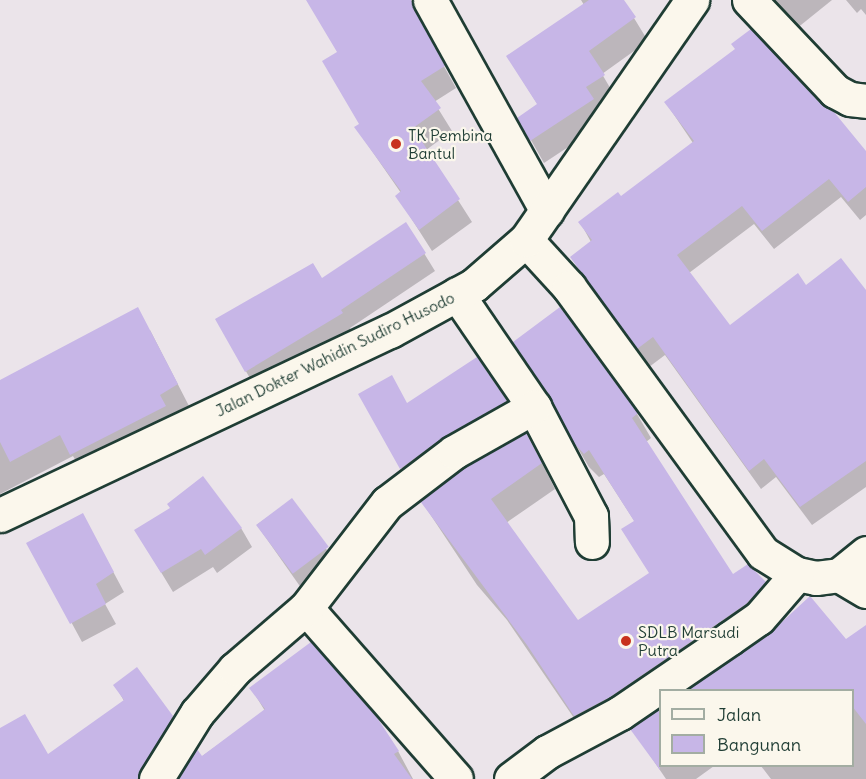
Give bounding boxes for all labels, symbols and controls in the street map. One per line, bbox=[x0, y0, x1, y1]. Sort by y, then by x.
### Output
place label: TK Pembina Bantul bbox=[408, 125, 493, 163]
marker: TK Pembina Bantul bbox=[389, 137, 403, 151]
street label: Jalan Dokter Wahidin Sudiro Husodo bbox=[212, 288, 458, 420]
place label: SDLB Marsudi Putra bbox=[638, 622, 739, 660]
marker: SDLB Marsudi Putra bbox=[619, 634, 633, 648]
legend bbox=[659, 689, 854, 767]
text: Jalan bbox=[717, 703, 761, 726]
text: Bangunan bbox=[717, 733, 801, 756]

